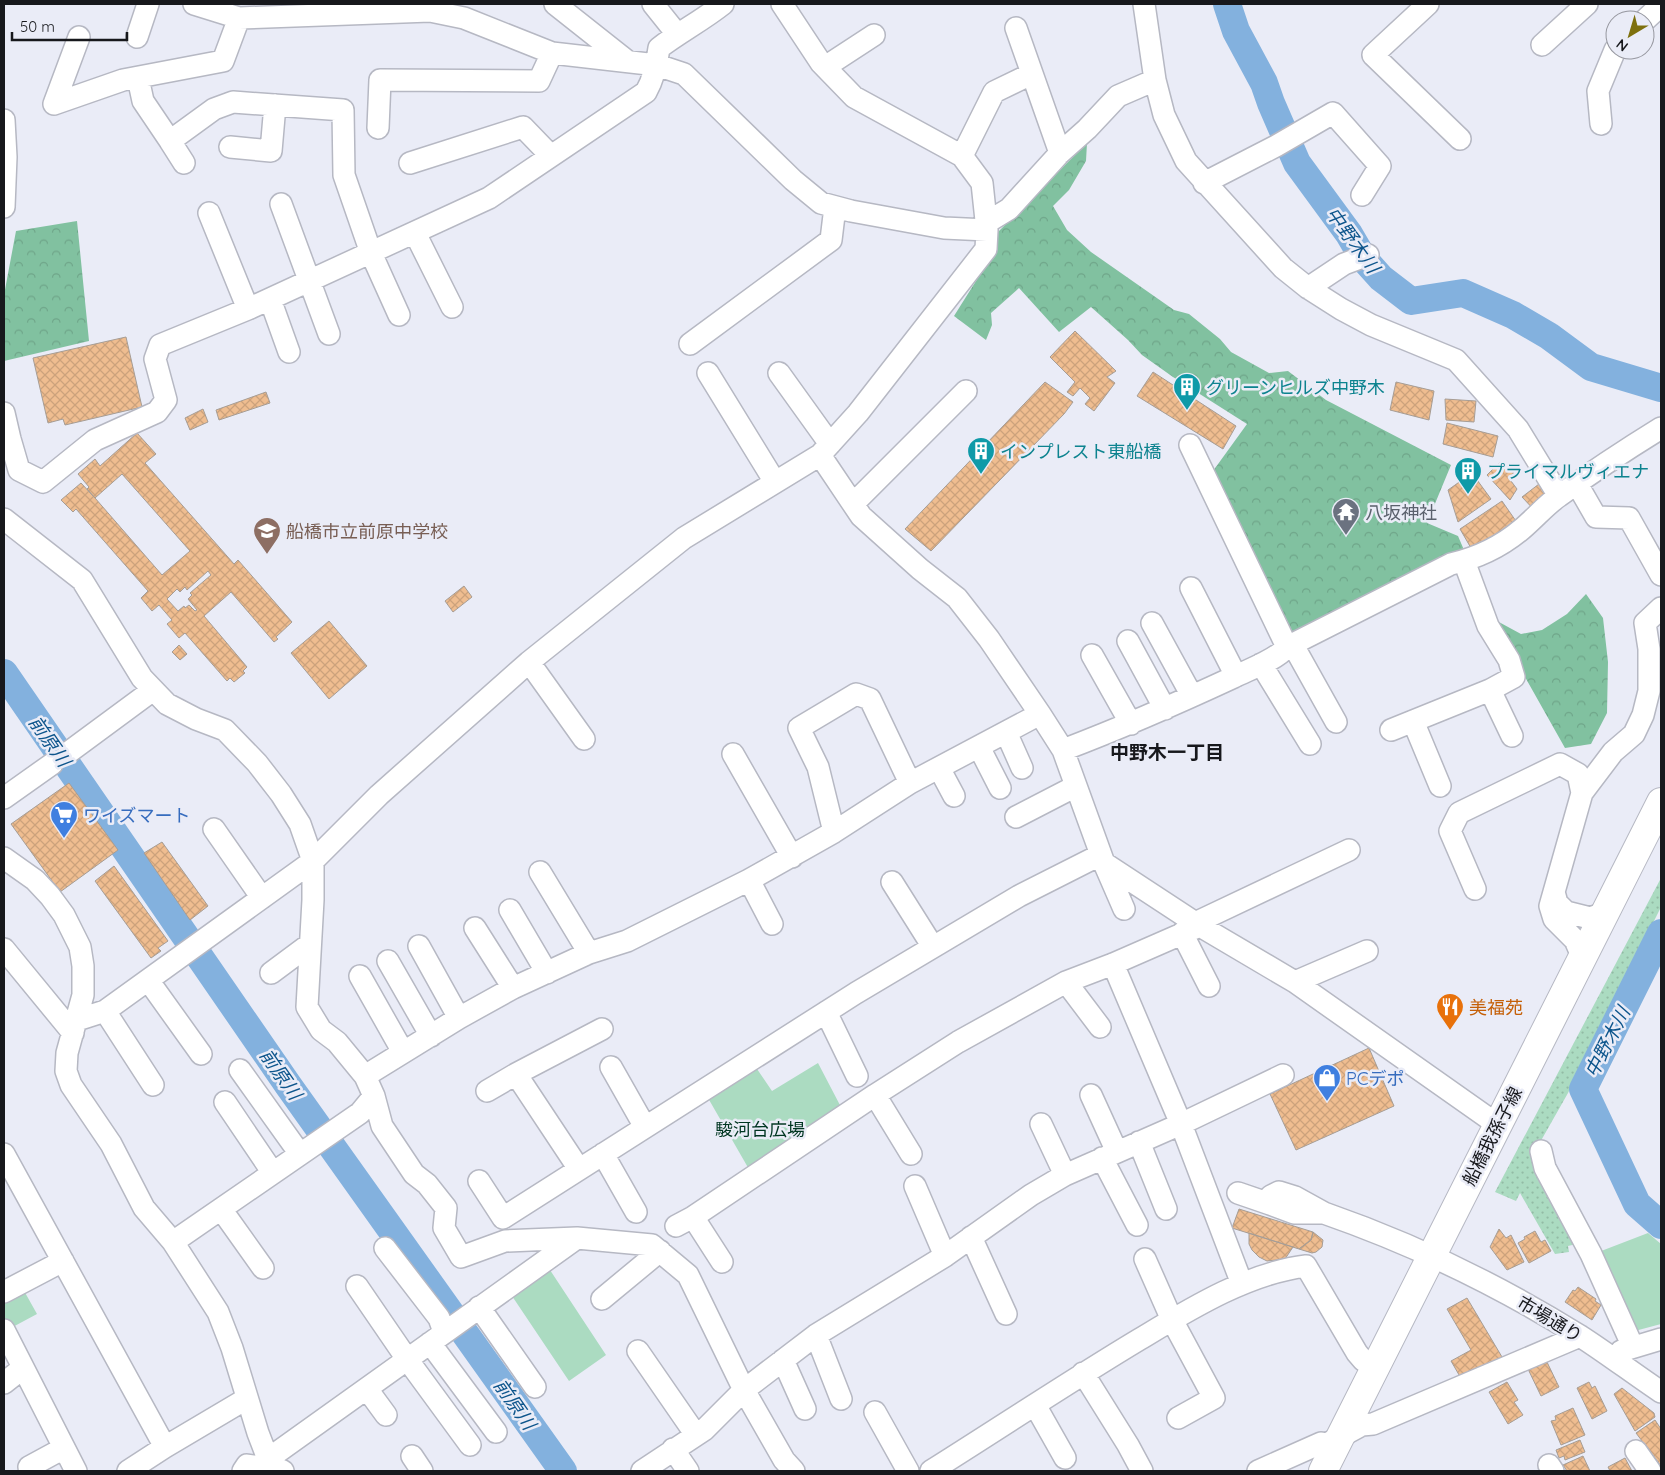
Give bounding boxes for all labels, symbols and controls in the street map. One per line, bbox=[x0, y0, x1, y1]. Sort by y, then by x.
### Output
scale bar bbox=[12, 10, 128, 42]
north arrow bbox=[1605, 10, 1655, 60]
text: 50 m bbox=[20, 17, 55, 36]
text: N bbox=[1612, 35, 1632, 56]
water label: 中野木川 bbox=[1321, 202, 1386, 279]
building icon: グリーンヒルズ中野木 bbox=[1172, 372, 1202, 411]
place label: グリーンヒルズ中野木 bbox=[1206, 376, 1385, 399]
building icon: インプレスト東船橋 bbox=[966, 436, 996, 475]
place label: インプレスト東船橋 bbox=[1000, 440, 1161, 463]
building icon: プライマルヴィエナ bbox=[1453, 456, 1483, 495]
place label: プライマルヴィエナ bbox=[1487, 460, 1649, 483]
temple icon: 八坂神社 bbox=[1331, 497, 1361, 536]
place label: 八坂神社 bbox=[1365, 501, 1437, 524]
school or university icon: 船橋市立前原中学校 bbox=[252, 516, 282, 555]
place label: 船橋市立前原中学校 bbox=[286, 520, 448, 543]
water label: 前原川 bbox=[24, 711, 77, 773]
district label: 中野木一丁目 bbox=[1110, 740, 1224, 764]
supermarket icon: ワイズマート bbox=[49, 800, 79, 839]
place label: ワイズマート bbox=[83, 804, 190, 827]
restaurant icon: 美福苑 bbox=[1435, 992, 1465, 1031]
place label: 美福苑 bbox=[1469, 996, 1523, 1019]
water label: 中野木川 bbox=[1579, 1001, 1636, 1081]
water label: 前原川 bbox=[255, 1044, 308, 1106]
shop icon: PCデポ bbox=[1312, 1063, 1342, 1102]
place label: PCデポ bbox=[1346, 1067, 1404, 1090]
street label: 船橋我孫子線 bbox=[1457, 1083, 1527, 1189]
park label: 駿河台広場 bbox=[715, 1118, 805, 1141]
street label: 市場通り bbox=[1513, 1291, 1587, 1347]
water label: 前原川 bbox=[489, 1374, 542, 1436]

